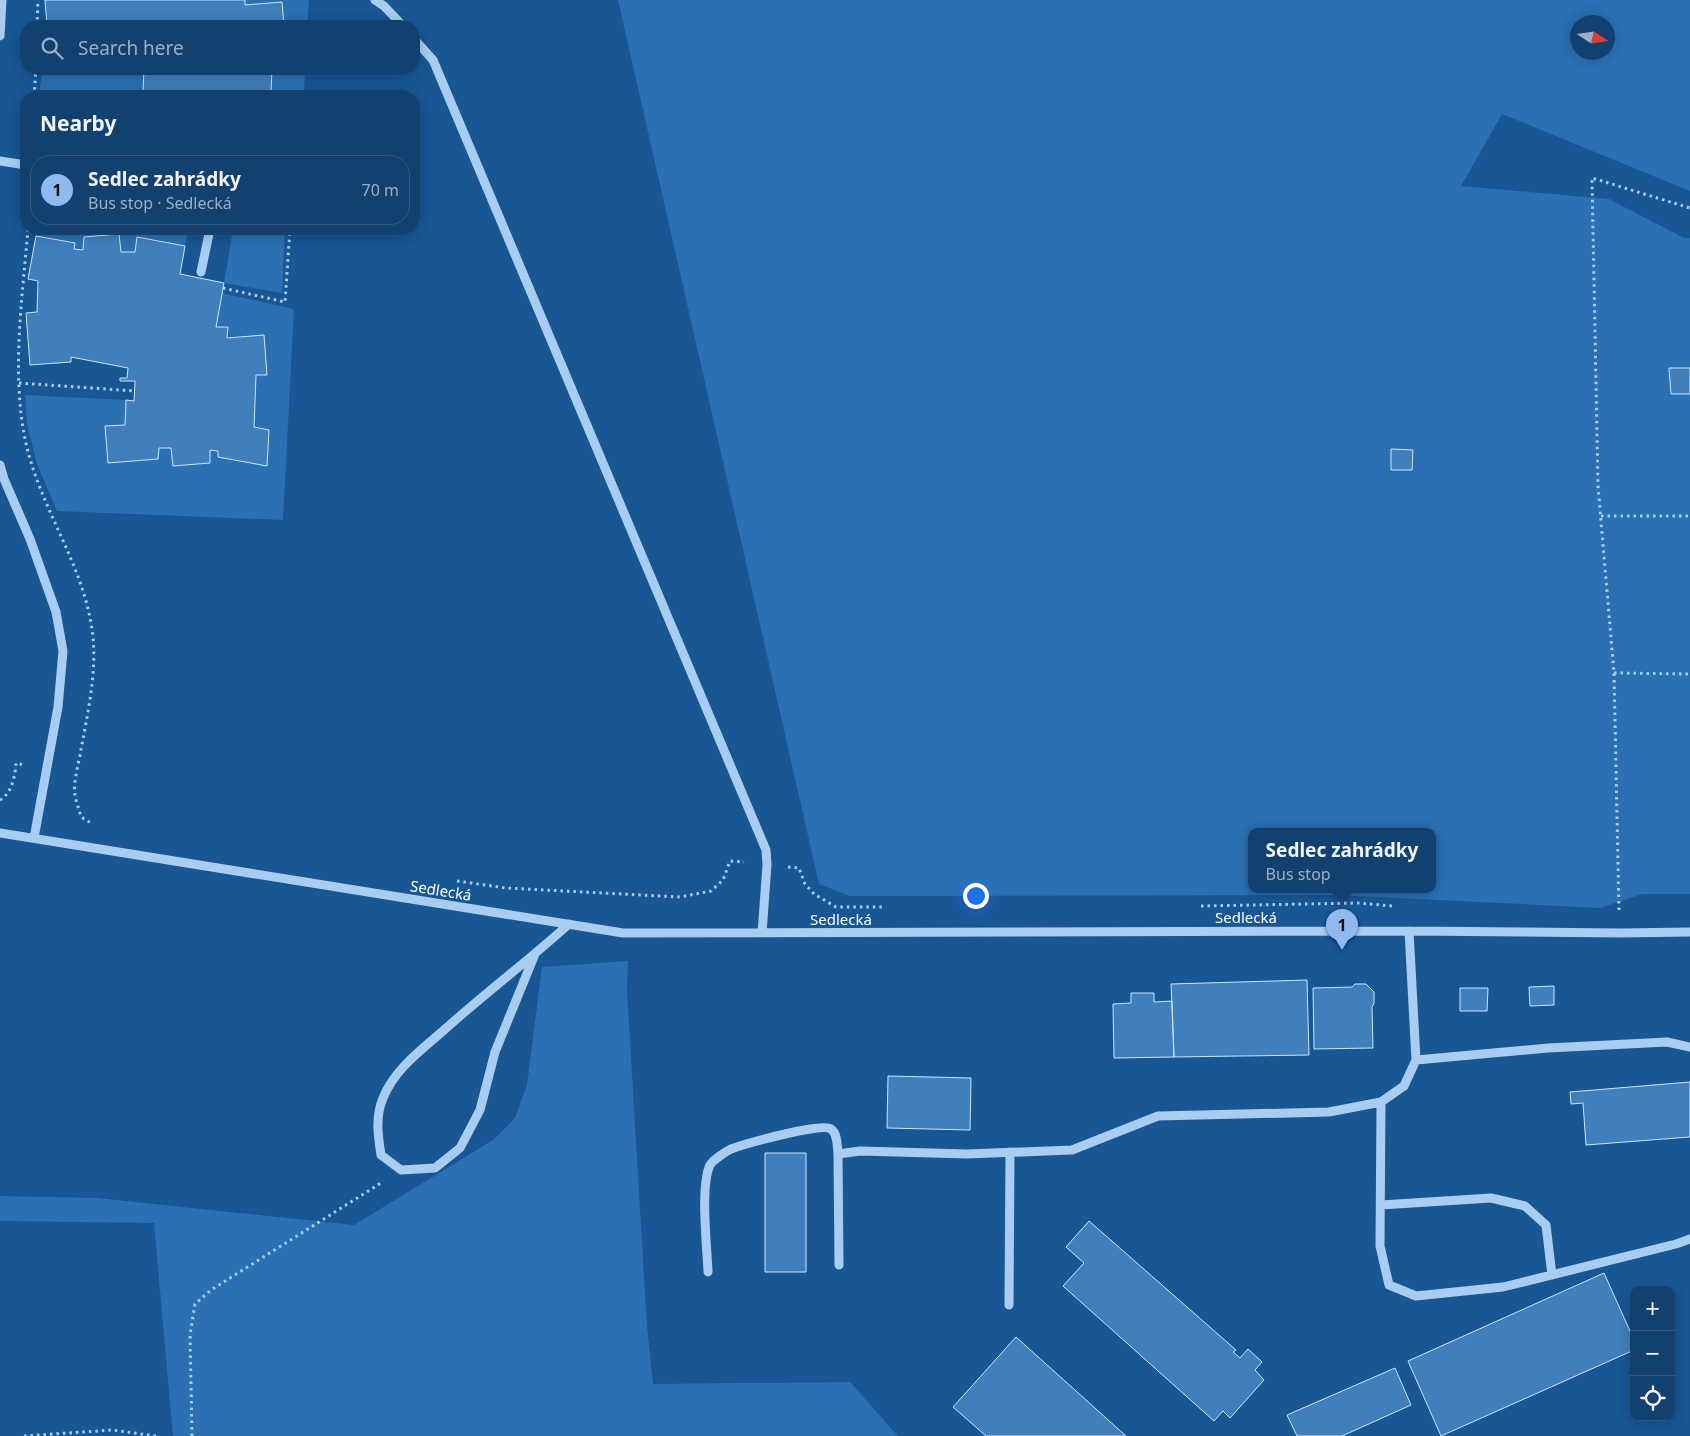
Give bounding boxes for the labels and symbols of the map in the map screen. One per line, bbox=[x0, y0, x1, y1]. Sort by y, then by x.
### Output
north arrow bbox=[1570, 15, 1615, 60]
street label: Sedlecká bbox=[409, 875, 473, 905]
your location bbox=[963, 883, 989, 909]
street label: Sedlecká bbox=[1215, 907, 1277, 927]
street label: Sedlecká bbox=[810, 909, 872, 929]
pin: 1 bbox=[1326, 909, 1358, 950]

